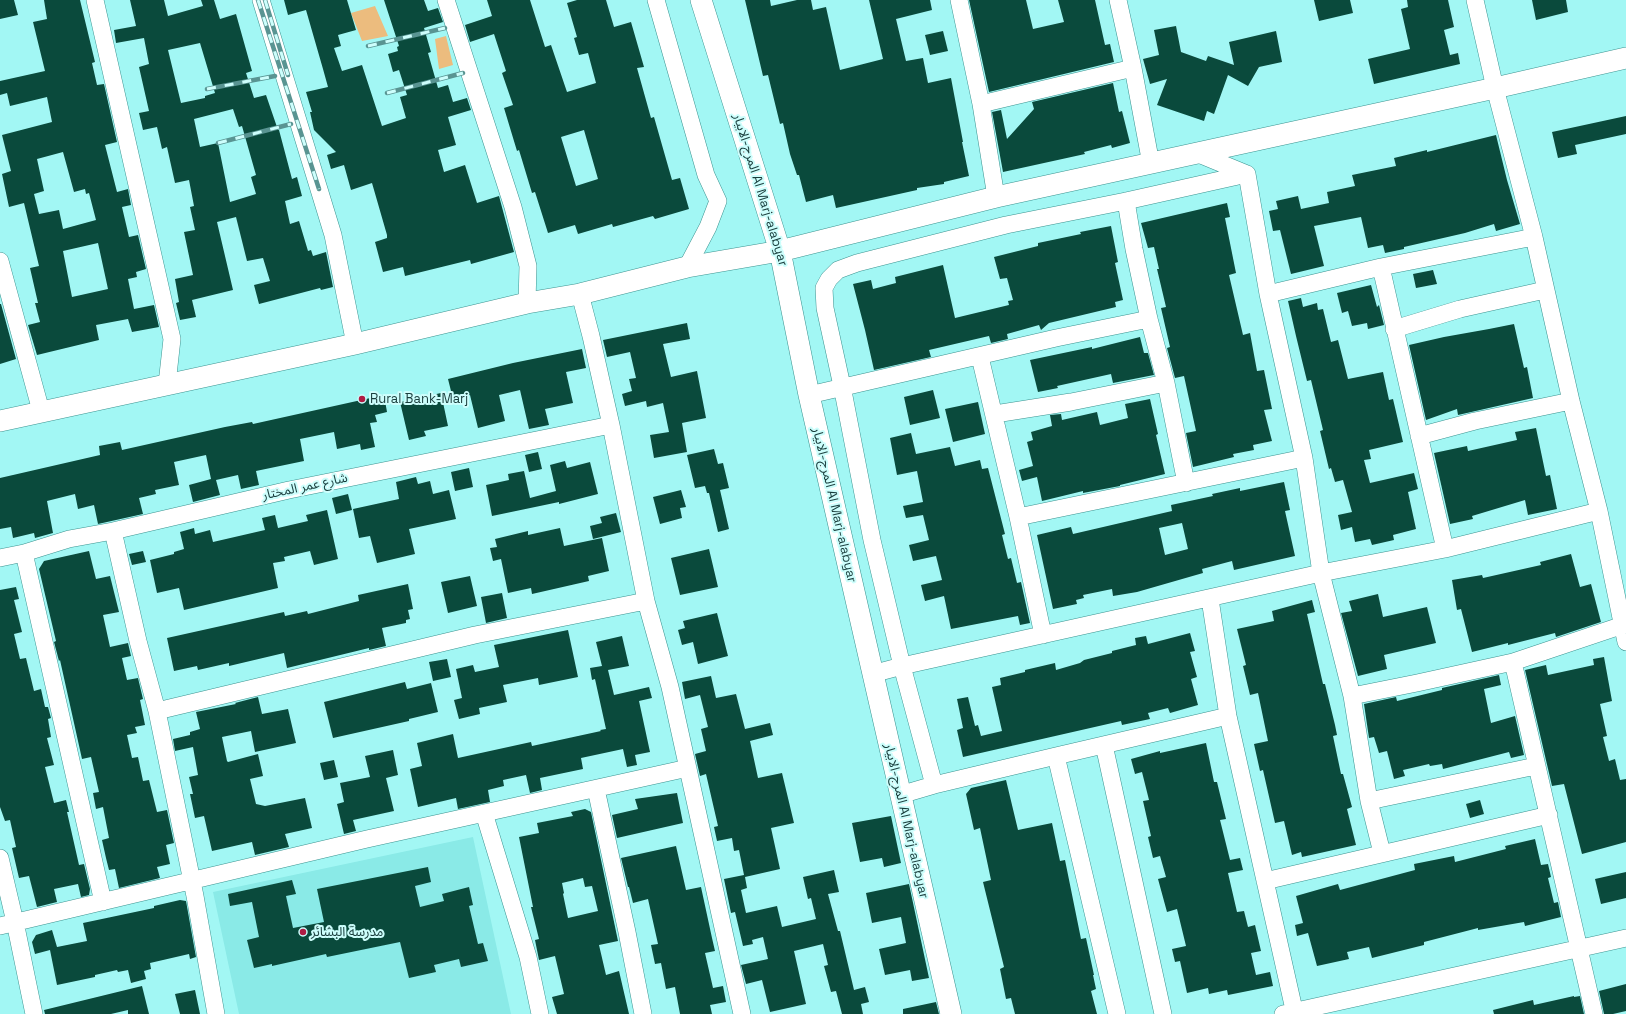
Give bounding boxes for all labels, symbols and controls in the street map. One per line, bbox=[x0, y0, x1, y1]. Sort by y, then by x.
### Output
street label: المرج-الابيار Al Marj-alabyar bbox=[729, 112, 791, 268]
place label: Rural Bank-Marj bbox=[370, 391, 468, 407]
marker: Rural Bank-Marj bbox=[357, 394, 367, 404]
street label: المرج-الابيار Al Marj-alabyar bbox=[809, 426, 859, 584]
street label: شارع عمر المختار bbox=[261, 470, 349, 504]
street label: المرج-الابيار Al Marj-alabyar bbox=[881, 742, 931, 900]
place label: مدرسة البشائر bbox=[311, 924, 383, 940]
marker: مدرسة البشائر bbox=[298, 927, 308, 937]

